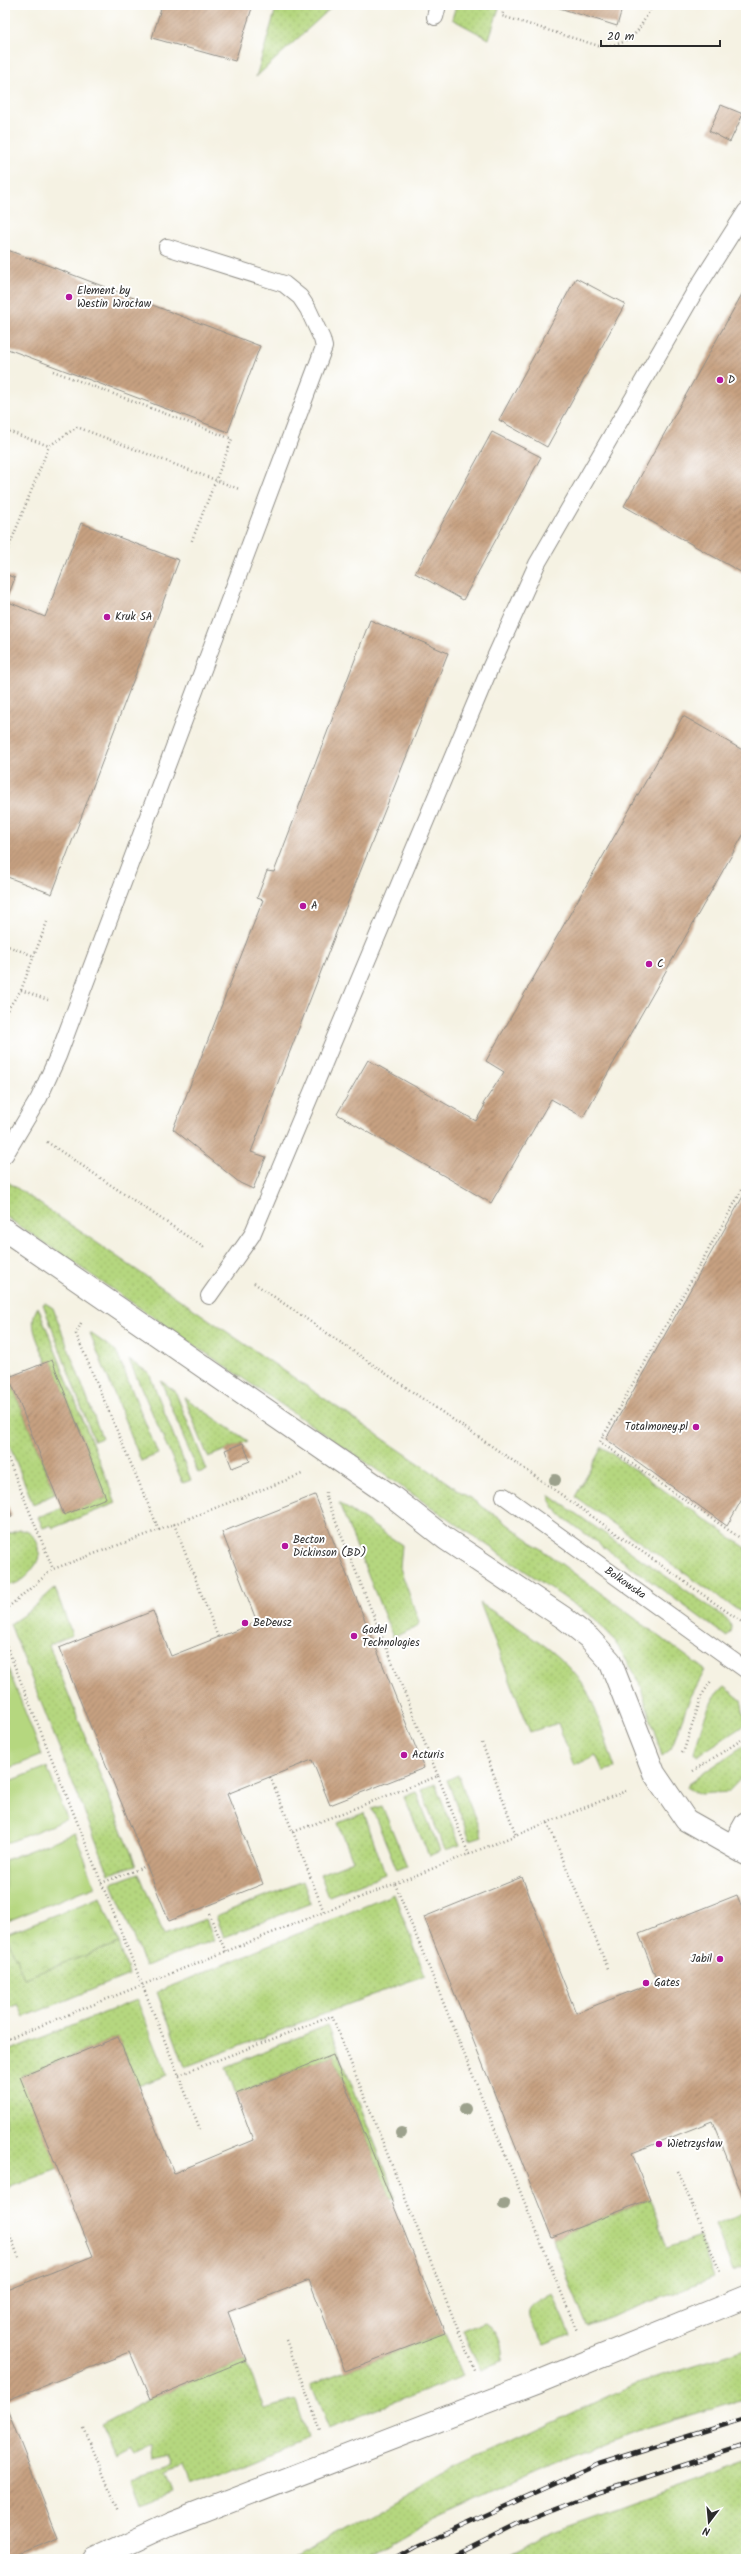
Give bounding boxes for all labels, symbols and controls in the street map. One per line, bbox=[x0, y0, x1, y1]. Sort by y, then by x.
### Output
scale bar bbox=[601, 22, 720, 48]
text: 20 m bbox=[607, 27, 635, 46]
place label: Element by Westin Wrocław bbox=[77, 282, 152, 313]
marker: Element by Westin Wrocław bbox=[64, 292, 74, 302]
place label: D bbox=[728, 371, 735, 389]
marker: D bbox=[715, 375, 725, 385]
place label: Kruk SA bbox=[115, 608, 153, 626]
marker: Kruk SA bbox=[102, 612, 112, 622]
place label: A bbox=[311, 897, 318, 915]
marker: A bbox=[298, 901, 308, 911]
place label: C bbox=[657, 955, 664, 973]
marker: C bbox=[644, 959, 654, 969]
place label: Totalmoney.pl bbox=[625, 1418, 688, 1436]
marker: Totalmoney.pl bbox=[691, 1422, 701, 1432]
place label: Becton Dickinson (BD) bbox=[293, 1531, 366, 1562]
marker: Becton Dickinson (BD) bbox=[280, 1541, 290, 1551]
street label: Bolkowska bbox=[600, 1562, 650, 1604]
place label: BeDeusz bbox=[253, 1614, 292, 1632]
marker: BeDeusz bbox=[240, 1618, 250, 1628]
place label: Godel Technologies bbox=[362, 1621, 420, 1652]
marker: Godel Technologies bbox=[349, 1631, 359, 1641]
place label: Acturis bbox=[412, 1746, 444, 1764]
marker: Acturis bbox=[399, 1750, 409, 1760]
place label: Jabil bbox=[691, 1950, 712, 1968]
marker: Jabil bbox=[715, 1954, 725, 1964]
place label: Gates bbox=[654, 1974, 680, 1992]
marker: Gates bbox=[641, 1978, 651, 1988]
place label: Wietrzysław bbox=[667, 2135, 723, 2153]
marker: Wietrzysław bbox=[654, 2139, 664, 2149]
north arrow bbox=[689, 2502, 729, 2542]
text: N bbox=[701, 2521, 712, 2540]

